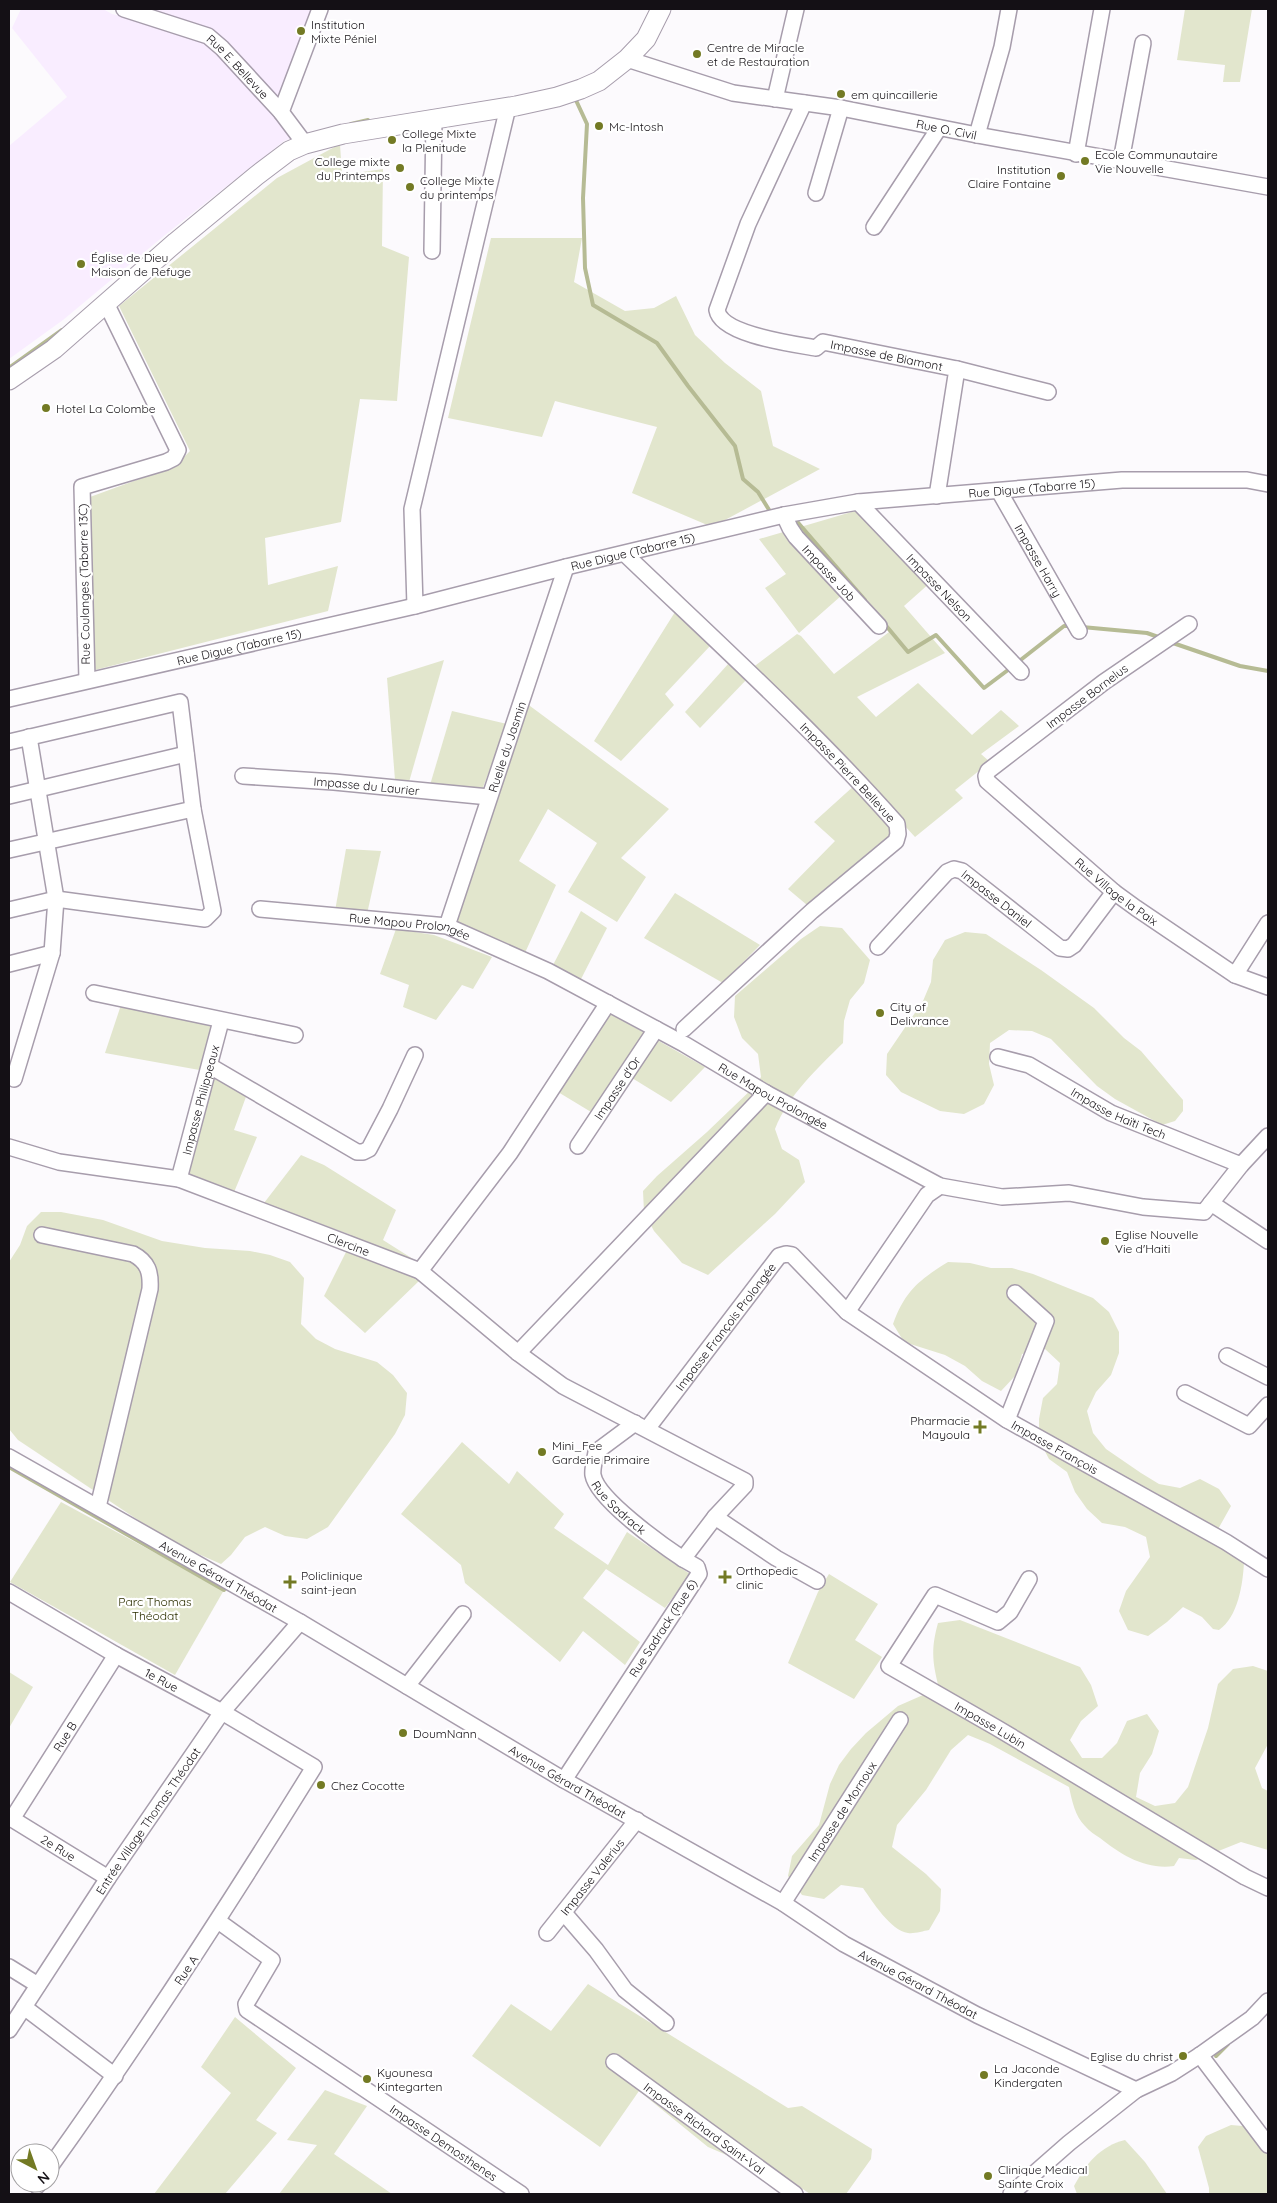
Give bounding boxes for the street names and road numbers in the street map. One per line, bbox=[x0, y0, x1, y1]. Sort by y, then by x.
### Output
street label: Rue E. Bellevue bbox=[204, 31, 273, 102]
street label: Rue O. Civil bbox=[915, 116, 978, 142]
street label: Impasse de Biamont bbox=[829, 336, 944, 373]
street label: Rue Digue (Tabarre 15) bbox=[968, 475, 1096, 500]
street label: Rue Coulanges (Tabarre 13C) bbox=[75, 503, 93, 665]
street label: Impasse Harry bbox=[1012, 521, 1066, 600]
street label: Rue Digue (Tabarre 15) bbox=[569, 529, 696, 573]
street label: Impasse Job bbox=[800, 542, 859, 604]
street label: Impasse Nelson bbox=[904, 550, 976, 624]
street label: Rue Digue (Tabarre 15) bbox=[175, 625, 303, 668]
street label: Impasse Bornelus bbox=[1043, 660, 1131, 732]
street label: Ruelle du Jasmin bbox=[484, 699, 529, 794]
street label: Impasse Pierre Bellevue bbox=[797, 719, 899, 825]
street label: Impasse du Laurier bbox=[313, 773, 421, 798]
street label: Rue Village la Paix bbox=[1072, 854, 1161, 929]
street label: Impasse Daniel bbox=[959, 866, 1035, 930]
street label: Rue Mapou Prolongée bbox=[348, 910, 473, 943]
street label: Impasse Philippeaux bbox=[178, 1043, 222, 1156]
street label: Impasse d'Or bbox=[590, 1053, 644, 1122]
street label: Rue Mapou Prolongée bbox=[716, 1059, 831, 1132]
street label: Impasse Haïti Tech bbox=[1068, 1084, 1169, 1142]
street label: Clercine bbox=[325, 1229, 372, 1259]
street label: Impasse François Prolongée bbox=[672, 1259, 779, 1393]
street label: Impasse François bbox=[1009, 1417, 1101, 1477]
street label: Rue Sadrack bbox=[589, 1478, 649, 1537]
street label: Avenue Gérard Théodat bbox=[157, 1537, 280, 1615]
street label: Rue Sadrack (Rue 6) bbox=[626, 1576, 700, 1680]
street label: 1e Rue bbox=[142, 1664, 181, 1695]
street label: Impasse Lubin bbox=[952, 1698, 1029, 1751]
street label: Rue B bbox=[49, 1718, 80, 1754]
street label: Avenue Gérard Théodat bbox=[506, 1741, 629, 1821]
street label: Entrée Village Thomas Théodat bbox=[92, 1744, 203, 1897]
street label: Impasse de Mornoux bbox=[804, 1758, 879, 1864]
street label: 2e Rue bbox=[38, 1831, 79, 1864]
street label: Impasse Valerius bbox=[557, 1835, 627, 1918]
street label: Avenue Gérard Théodat bbox=[856, 1946, 980, 2022]
street label: Rue A bbox=[171, 1952, 201, 1988]
street label: Impasse Richard Saint-Val bbox=[641, 2079, 768, 2177]
street label: Impasse Demosthenes bbox=[387, 2101, 501, 2184]

